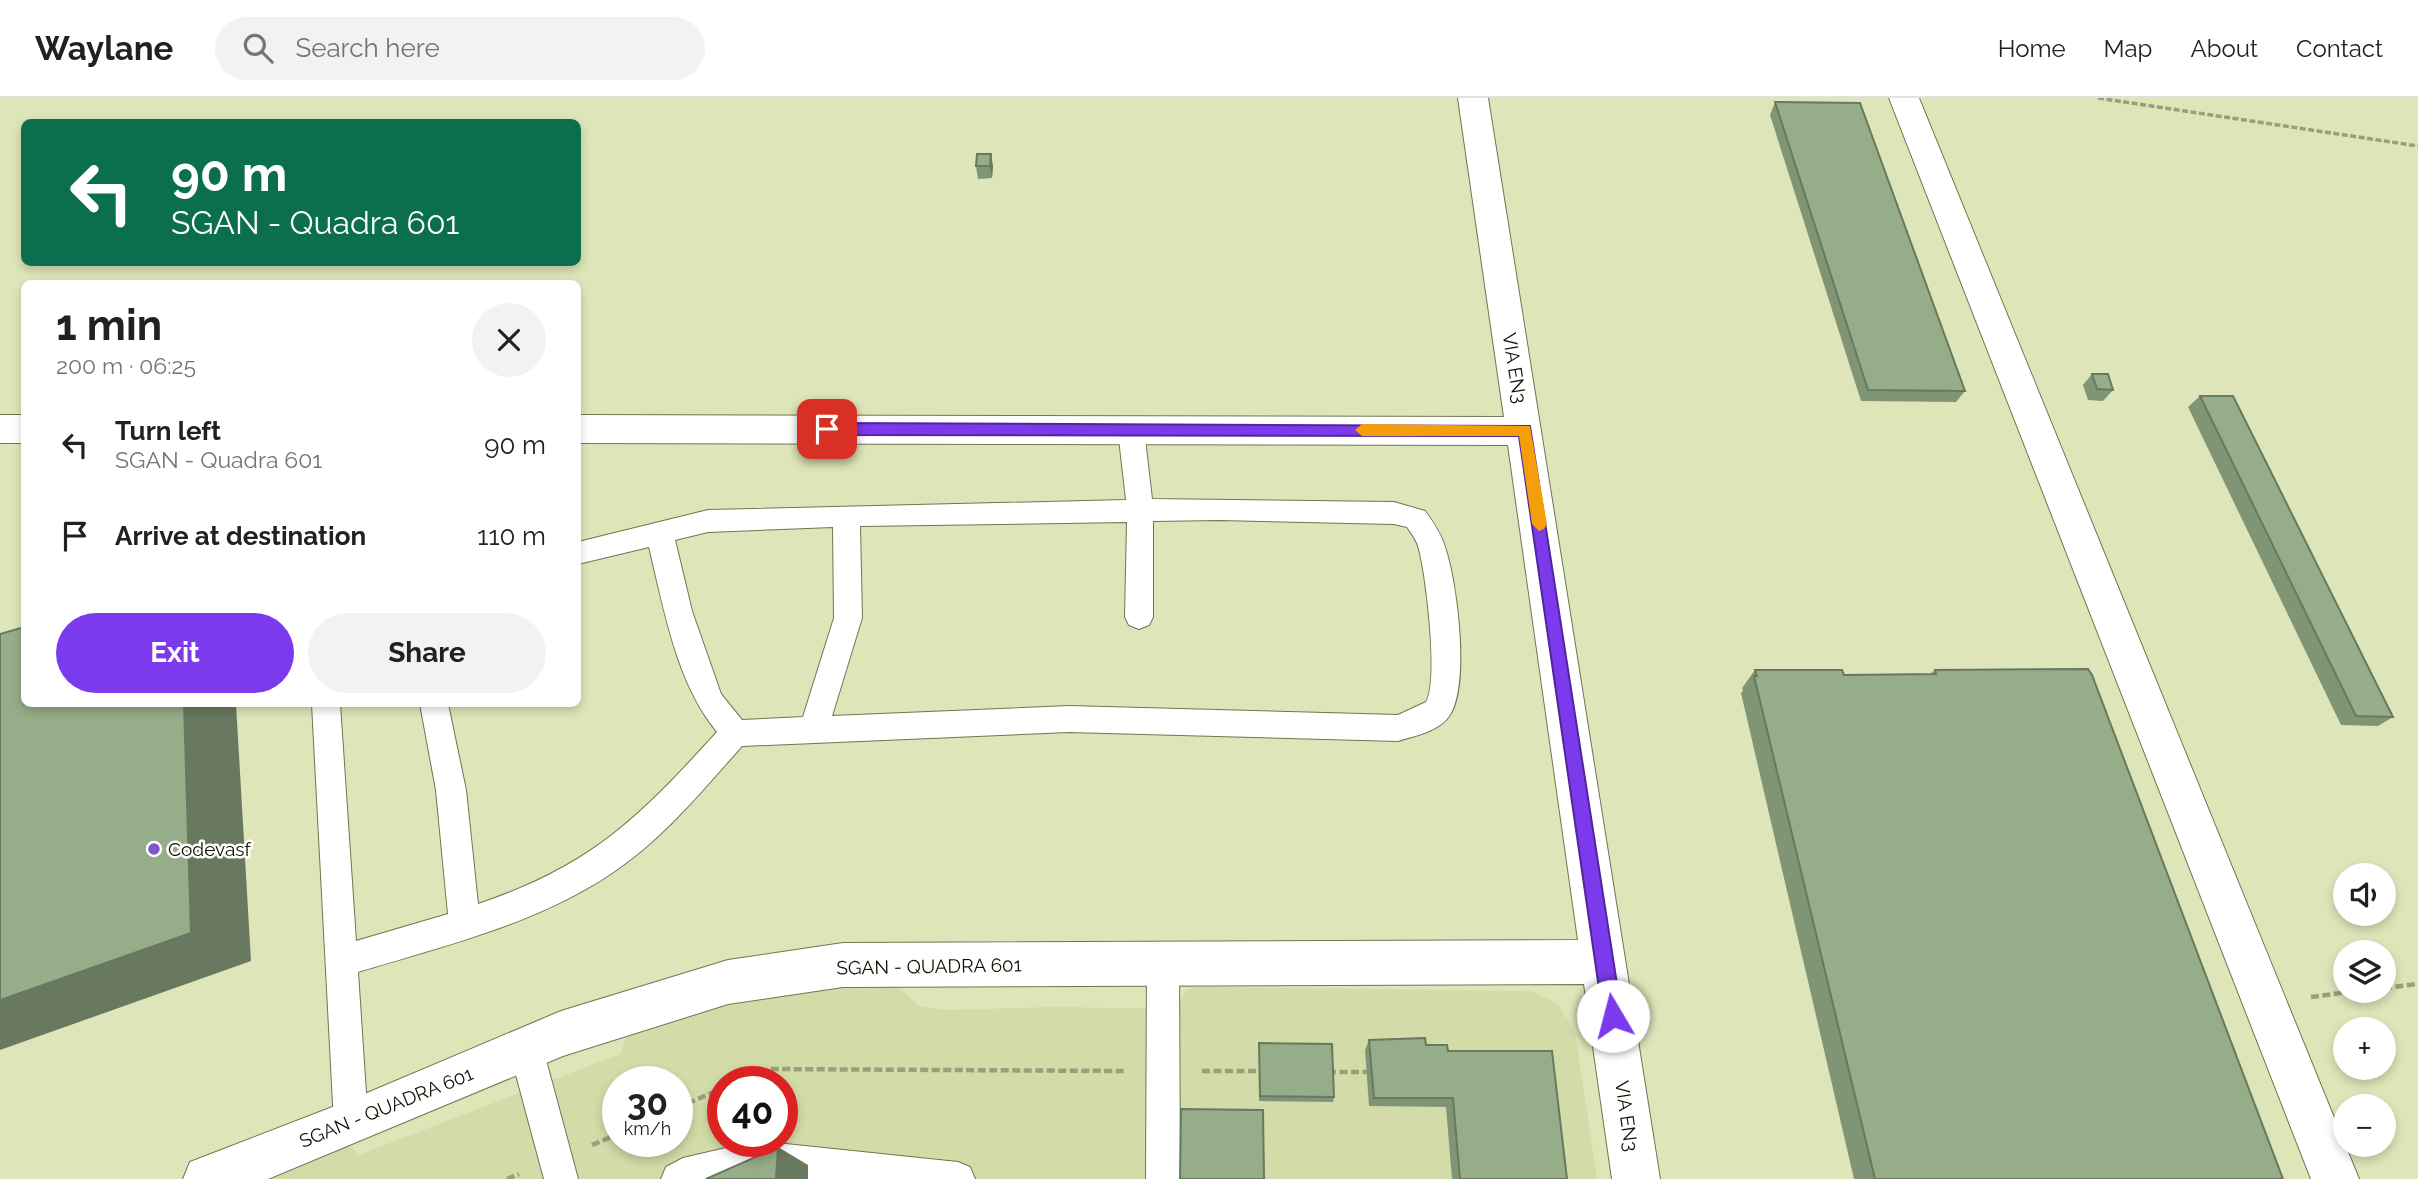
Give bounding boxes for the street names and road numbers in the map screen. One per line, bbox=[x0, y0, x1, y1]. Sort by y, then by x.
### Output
street label: VIA EN3 bbox=[1499, 331, 1531, 405]
street label: SGAN - QUADRA 601 bbox=[836, 953, 1022, 979]
street label: SGAN - QUADRA 601 bbox=[296, 1062, 476, 1152]
street label: VIA EN3 bbox=[1611, 1079, 1643, 1153]

